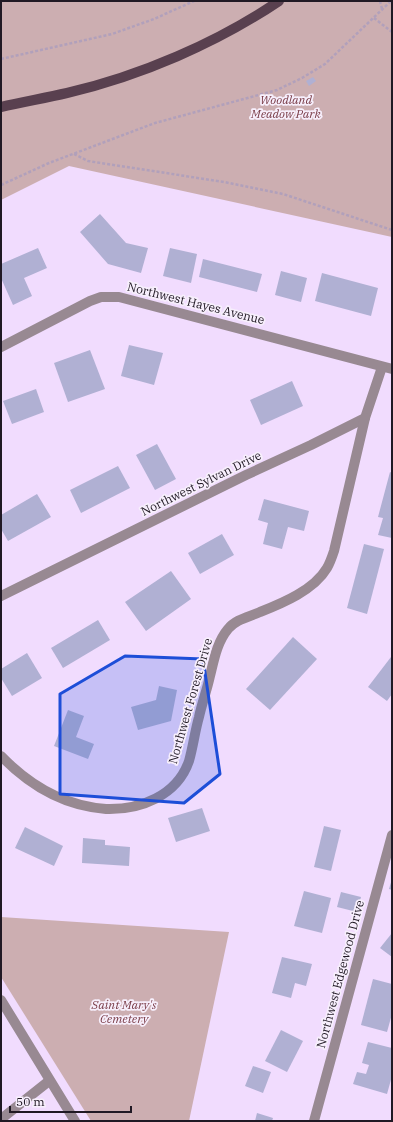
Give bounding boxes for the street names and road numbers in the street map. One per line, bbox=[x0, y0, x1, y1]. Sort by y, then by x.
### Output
street label: Northwest Hayes Avenue bbox=[126, 279, 266, 327]
street label: Northwest Sylvan Drive bbox=[138, 447, 264, 519]
street label: Northwest Forest Drive bbox=[165, 636, 215, 766]
street label: Northwest Edgewood Drive bbox=[313, 898, 367, 1050]

